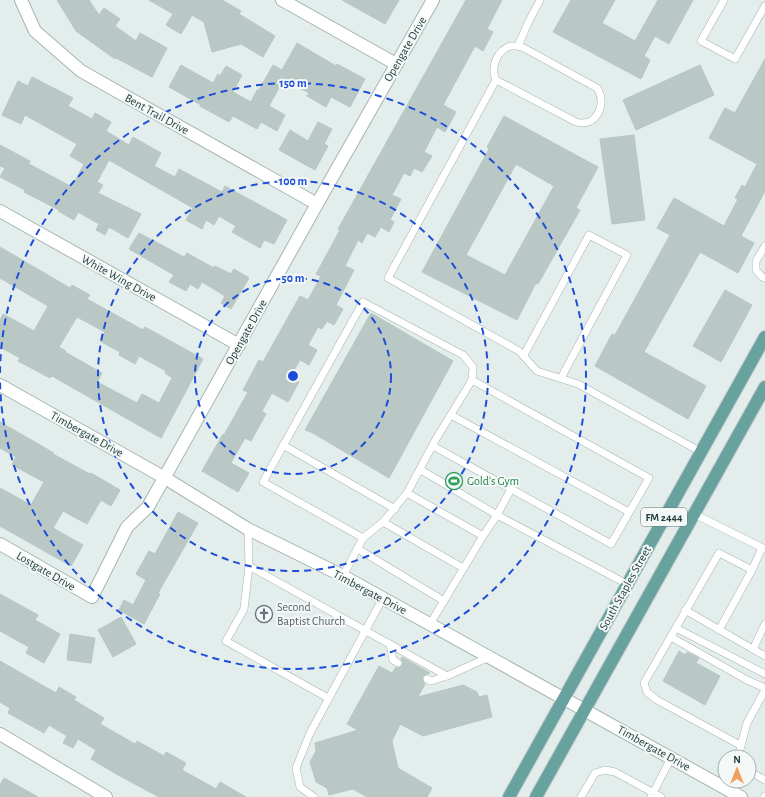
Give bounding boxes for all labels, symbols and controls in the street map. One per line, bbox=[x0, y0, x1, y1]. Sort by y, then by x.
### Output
street label: Opengate Drive bbox=[382, 14, 428, 84]
text: 150 m bbox=[279, 77, 307, 89]
street label: Bent Trail Drive bbox=[123, 92, 191, 136]
text: 100 m bbox=[279, 175, 307, 187]
street label: White Wing Drive bbox=[80, 253, 158, 303]
text: 50 m bbox=[282, 272, 305, 284]
street label: Opengate Drive bbox=[223, 297, 269, 367]
centre of rings bbox=[286, 369, 300, 383]
street label: Timbergate Drive bbox=[49, 409, 125, 459]
sports icon: Gold's Gym bbox=[444, 471, 464, 491]
place label: Gold's Gym bbox=[467, 475, 519, 488]
road number: FM 2444 bbox=[641, 508, 687, 526]
street label: South Staples Street bbox=[597, 544, 653, 632]
street label: Lostgate Drive bbox=[14, 549, 78, 593]
street label: Timbergate Drive bbox=[331, 568, 409, 616]
place label: Second Baptist Church bbox=[277, 601, 345, 627]
church icon: Second Baptist Church bbox=[254, 604, 274, 624]
street label: Timbergate Drive bbox=[616, 723, 692, 773]
north arrow bbox=[717, 749, 757, 789]
text: N bbox=[733, 754, 741, 765]

